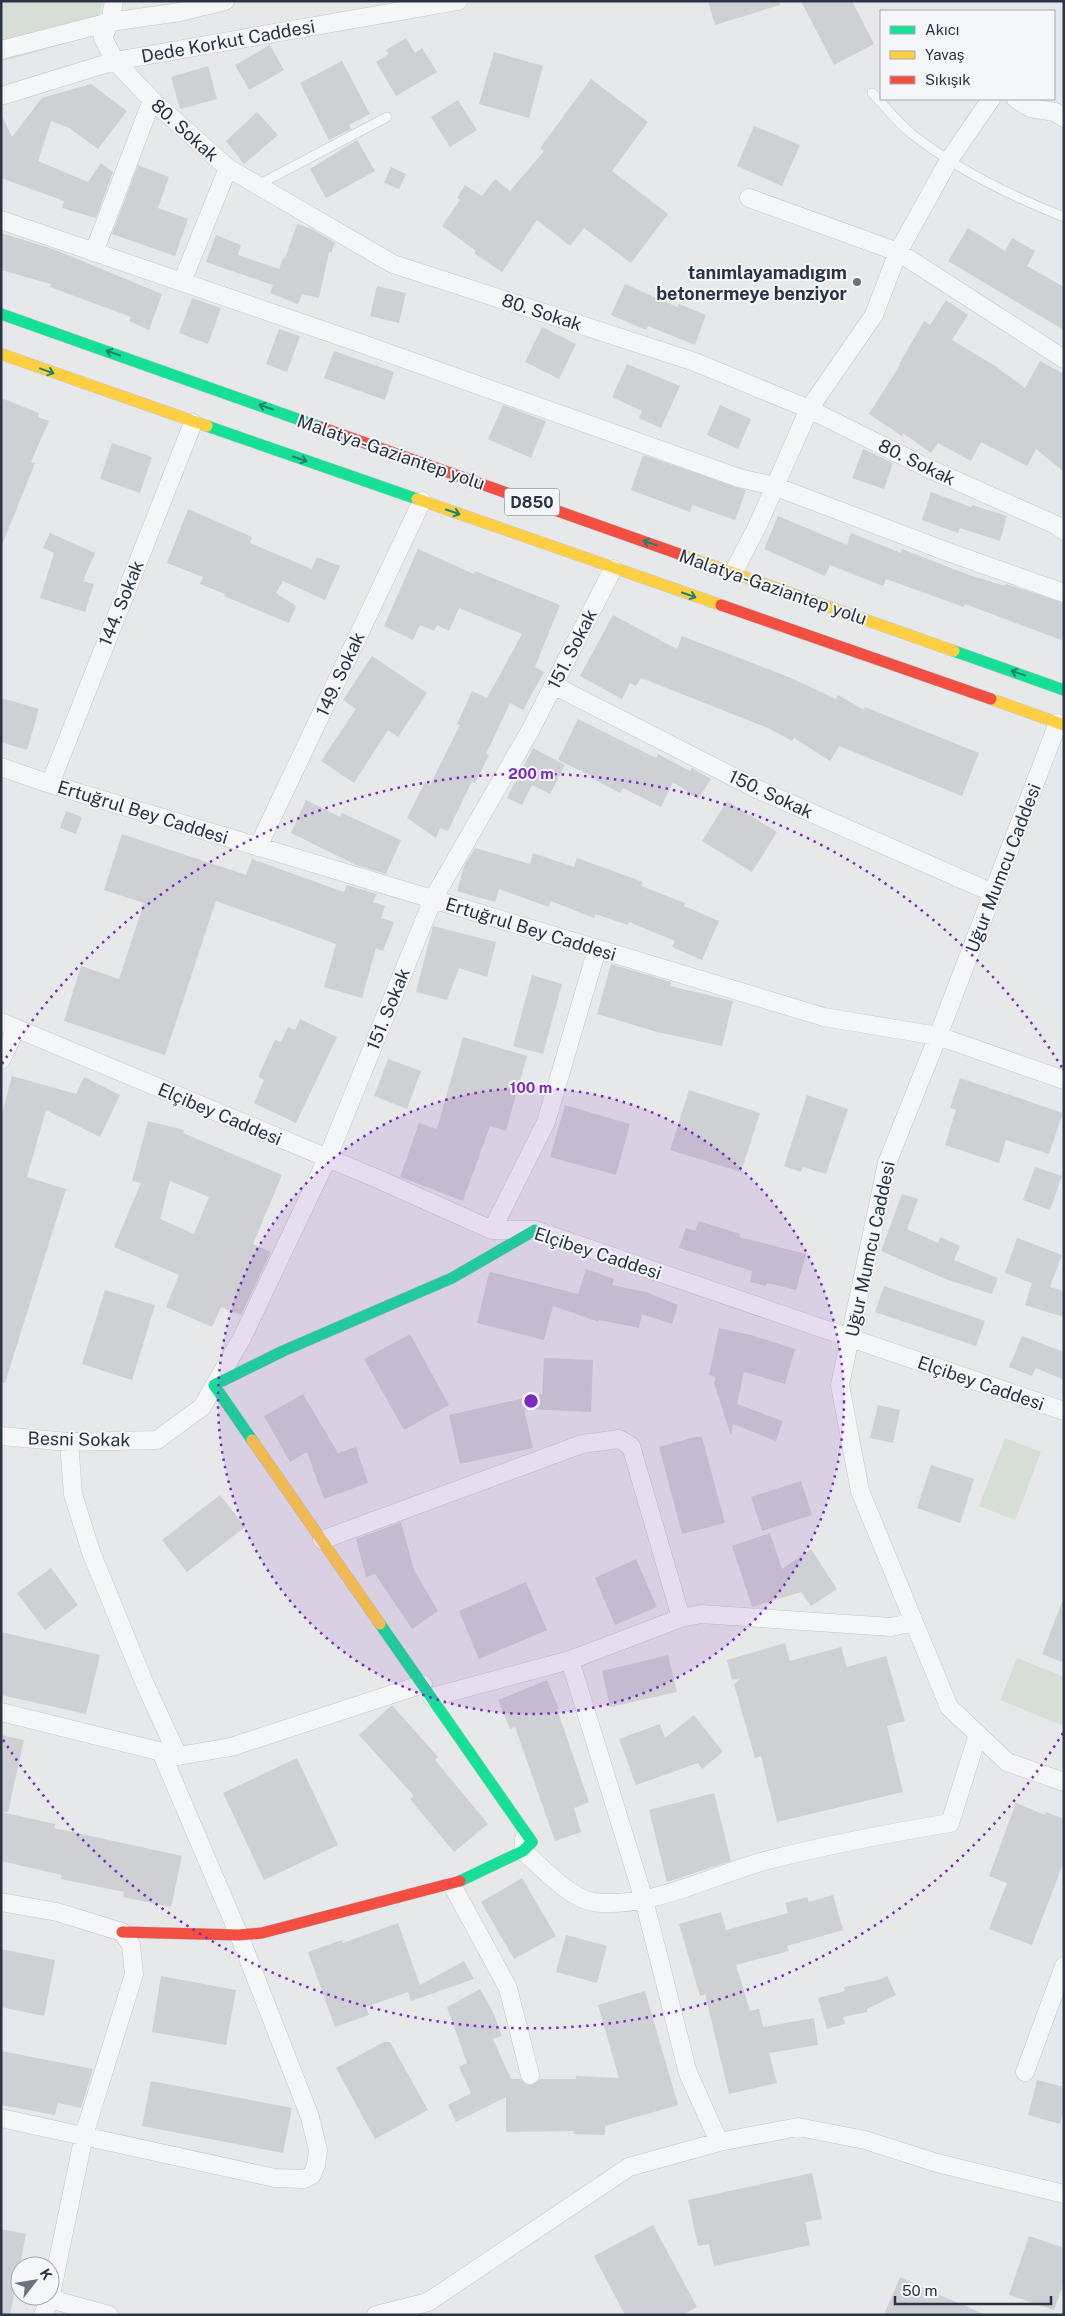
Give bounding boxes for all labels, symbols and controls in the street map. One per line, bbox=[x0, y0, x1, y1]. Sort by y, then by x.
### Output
legend bbox=[880, 10, 1055, 100]
street label: Dede Korkut Caddesi bbox=[140, 15, 316, 67]
text: Akıcı bbox=[925, 21, 959, 38]
text: Yavaş bbox=[925, 46, 964, 63]
text: Sıkışık bbox=[925, 71, 971, 88]
street label: 80. Sokak bbox=[147, 94, 223, 166]
place label: tanımlayamadıgım betonermeye benziyor bbox=[656, 262, 848, 304]
marker: tanımlayamadıgım betonermeye benziyor bbox=[851, 276, 863, 288]
street label: 80. Sokak bbox=[499, 289, 585, 335]
one-way arrow bbox=[106, 348, 121, 357]
one-way arrow bbox=[39, 367, 54, 376]
one-way arrow bbox=[259, 402, 274, 411]
street label: Malatya-Gaziantep yolu bbox=[294, 410, 488, 494]
street label: 80. Sokak bbox=[875, 434, 959, 490]
one-way arrow bbox=[291, 455, 307, 464]
road number: D850 bbox=[504, 488, 560, 516]
one-way arrow bbox=[445, 508, 460, 517]
one-way arrow bbox=[643, 538, 658, 547]
street label: Malatya-Gaziantep yolu bbox=[676, 545, 870, 629]
street label: 144. Sokak bbox=[94, 557, 148, 649]
one-way arrow bbox=[681, 591, 696, 600]
street label: 151. Sokak bbox=[543, 606, 601, 692]
street label: 149. Sokak bbox=[311, 629, 369, 719]
one-way arrow bbox=[1010, 668, 1026, 678]
text: 200 m bbox=[508, 765, 554, 782]
street label: 150. Sokak bbox=[726, 765, 816, 823]
street label: Ertuğrul Bey Caddesi bbox=[55, 776, 231, 848]
street label: Uğur Mumcu Caddesi bbox=[961, 781, 1045, 955]
street label: Ertuğrul Bey Caddesi bbox=[443, 893, 619, 965]
street label: 151. Sokak bbox=[362, 965, 414, 1053]
street label: Elçibey Caddesi bbox=[155, 1078, 285, 1150]
text: 100 m bbox=[510, 1079, 552, 1096]
street label: Uğur Mumcu Caddesi bbox=[841, 1159, 899, 1339]
street label: Elçibey Caddesi bbox=[532, 1223, 664, 1283]
street label: Elçibey Caddesi bbox=[915, 1352, 1047, 1414]
centre of rings bbox=[522, 1392, 540, 1410]
street label: Besni Sokak bbox=[27, 1428, 131, 1450]
north arrow bbox=[10, 2256, 60, 2306]
text: K bbox=[37, 2266, 56, 2283]
scale bar bbox=[895, 2274, 1051, 2306]
text: 50 m bbox=[902, 2282, 937, 2299]

